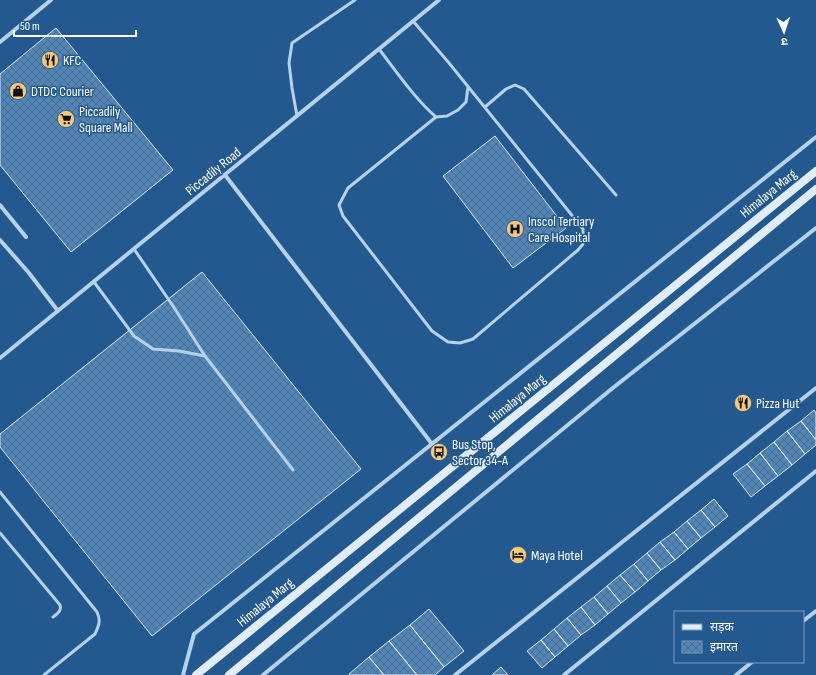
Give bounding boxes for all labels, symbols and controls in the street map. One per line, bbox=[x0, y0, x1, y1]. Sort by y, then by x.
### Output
scale bar bbox=[14, 12, 136, 38]
north arrow bbox=[764, 12, 804, 52]
text: 50 m bbox=[20, 19, 40, 34]
text: उ bbox=[780, 35, 788, 48]
restaurant icon: KFC bbox=[40, 50, 60, 70]
place label: KFC bbox=[63, 52, 82, 69]
shop icon: DTDC Courier bbox=[8, 81, 28, 101]
place label: DTDC Courier bbox=[31, 83, 94, 100]
place label: Piccadily Square Mall bbox=[79, 103, 133, 136]
supermarket icon: Piccadily Square Mall bbox=[56, 109, 76, 129]
street label: Piccadily Road bbox=[182, 144, 245, 199]
street label: Himalaya Marg bbox=[737, 165, 800, 221]
place label: Inscol Tertiary Care Hospital bbox=[528, 213, 595, 246]
hospital icon: Inscol Tertiary Care Hospital bbox=[505, 219, 525, 239]
street label: Himalaya Marg bbox=[486, 370, 549, 426]
restaurant icon: Pizza Hut bbox=[733, 393, 753, 413]
place label: Pizza Hut bbox=[756, 395, 799, 412]
place label: Bus Stop, Sector 34-A bbox=[452, 436, 509, 469]
bus stop icon: Bus Stop, Sector 34-A bbox=[429, 442, 449, 462]
hotel icon: Maya Hotel bbox=[508, 545, 528, 565]
place label: Maya Hotel bbox=[531, 547, 583, 564]
street label: Himalaya Marg bbox=[234, 574, 297, 630]
legend bbox=[674, 611, 804, 663]
text: सड़क bbox=[710, 620, 735, 635]
text: इमारत bbox=[710, 640, 739, 655]

